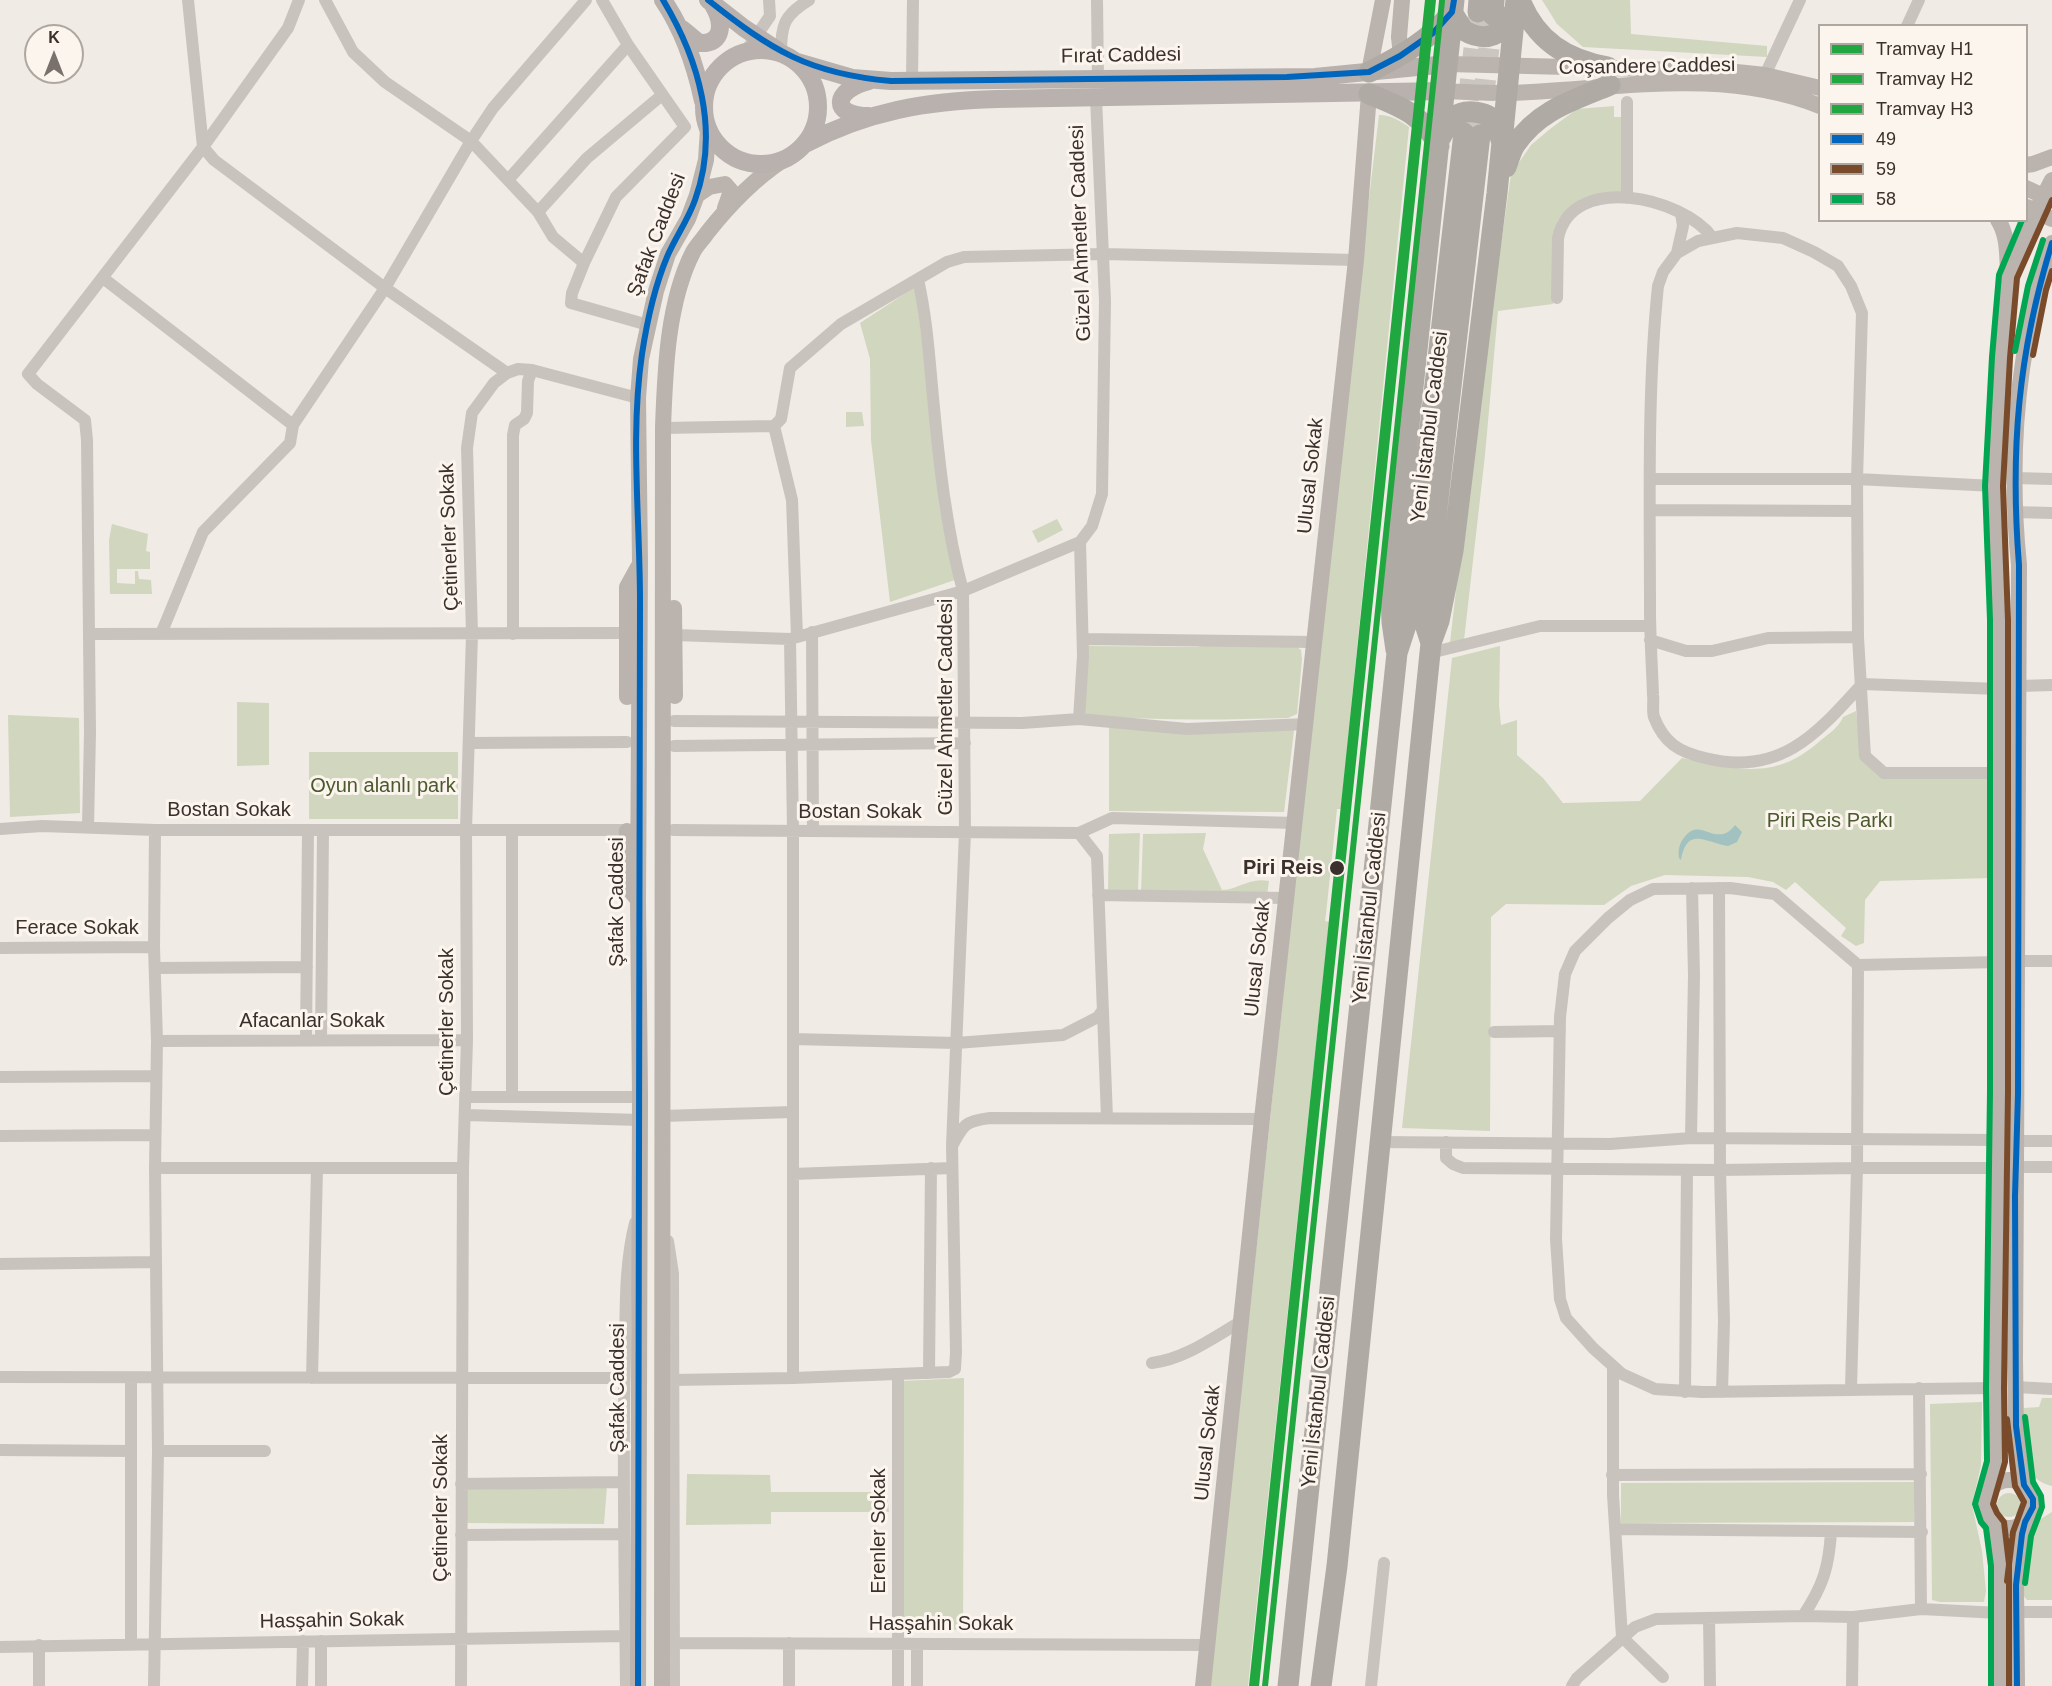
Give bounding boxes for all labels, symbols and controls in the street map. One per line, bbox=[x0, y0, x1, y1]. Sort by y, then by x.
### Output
north arrow bbox=[24, 24, 84, 84]
legend bbox=[1818, 24, 2028, 222]
text: K bbox=[48, 29, 60, 46]
text: Tramvay H1 bbox=[1876, 39, 1973, 59]
street label: Fırat Caddesi bbox=[1061, 43, 1181, 69]
street label: Coşandere Caddesi bbox=[1558, 53, 1736, 81]
text: Tramvay H2 bbox=[1876, 69, 1973, 89]
text: Tramvay H3 bbox=[1876, 99, 1973, 119]
street label: Güzel Ahmetler Caddesi bbox=[1065, 124, 1097, 342]
text: 49 bbox=[1876, 129, 1896, 149]
text: 59 bbox=[1876, 159, 1896, 179]
street label: Şafak Caddesi bbox=[622, 170, 692, 300]
text: 58 bbox=[1876, 189, 1896, 209]
street label: Yeni İstanbul Caddesi bbox=[1406, 330, 1454, 524]
street label: Ulusal Sokak bbox=[1293, 417, 1329, 535]
street label: Çetinerler Sokak bbox=[435, 463, 465, 611]
street label: Güzel Ahmetler Caddesi bbox=[934, 599, 958, 815]
park label: Oyun alanlı park bbox=[310, 774, 456, 798]
street label: Bostan Sokak bbox=[167, 798, 291, 822]
street label: Bostan Sokak bbox=[798, 800, 922, 824]
park label: Piri Reis Parkı bbox=[1767, 809, 1893, 833]
street label: Yeni İstanbul Caddesi bbox=[1348, 811, 1392, 1005]
street label: Şafak Caddesi bbox=[605, 837, 629, 967]
place label: Piri Reis bbox=[1243, 856, 1323, 880]
marker: Piri Reis bbox=[1328, 859, 1346, 877]
street label: Ulusal Sokak bbox=[1240, 900, 1276, 1018]
street label: Ferace Sokak bbox=[15, 916, 139, 940]
street label: Çetinerler Sokak bbox=[435, 948, 459, 1096]
street label: Afacanlar Sokak bbox=[239, 1009, 385, 1033]
street label: Yeni İstanbul Caddesi bbox=[1297, 1295, 1341, 1489]
street label: Şafak Caddesi bbox=[606, 1323, 630, 1453]
street label: Ulusal Sokak bbox=[1190, 1384, 1226, 1502]
street label: Çetinerler Sokak bbox=[429, 1434, 453, 1582]
street label: Erenler Sokak bbox=[867, 1468, 891, 1594]
street label: Hasşahin Sokak bbox=[260, 1608, 404, 1634]
street label: Hasşahin Sokak bbox=[869, 1612, 1013, 1636]

